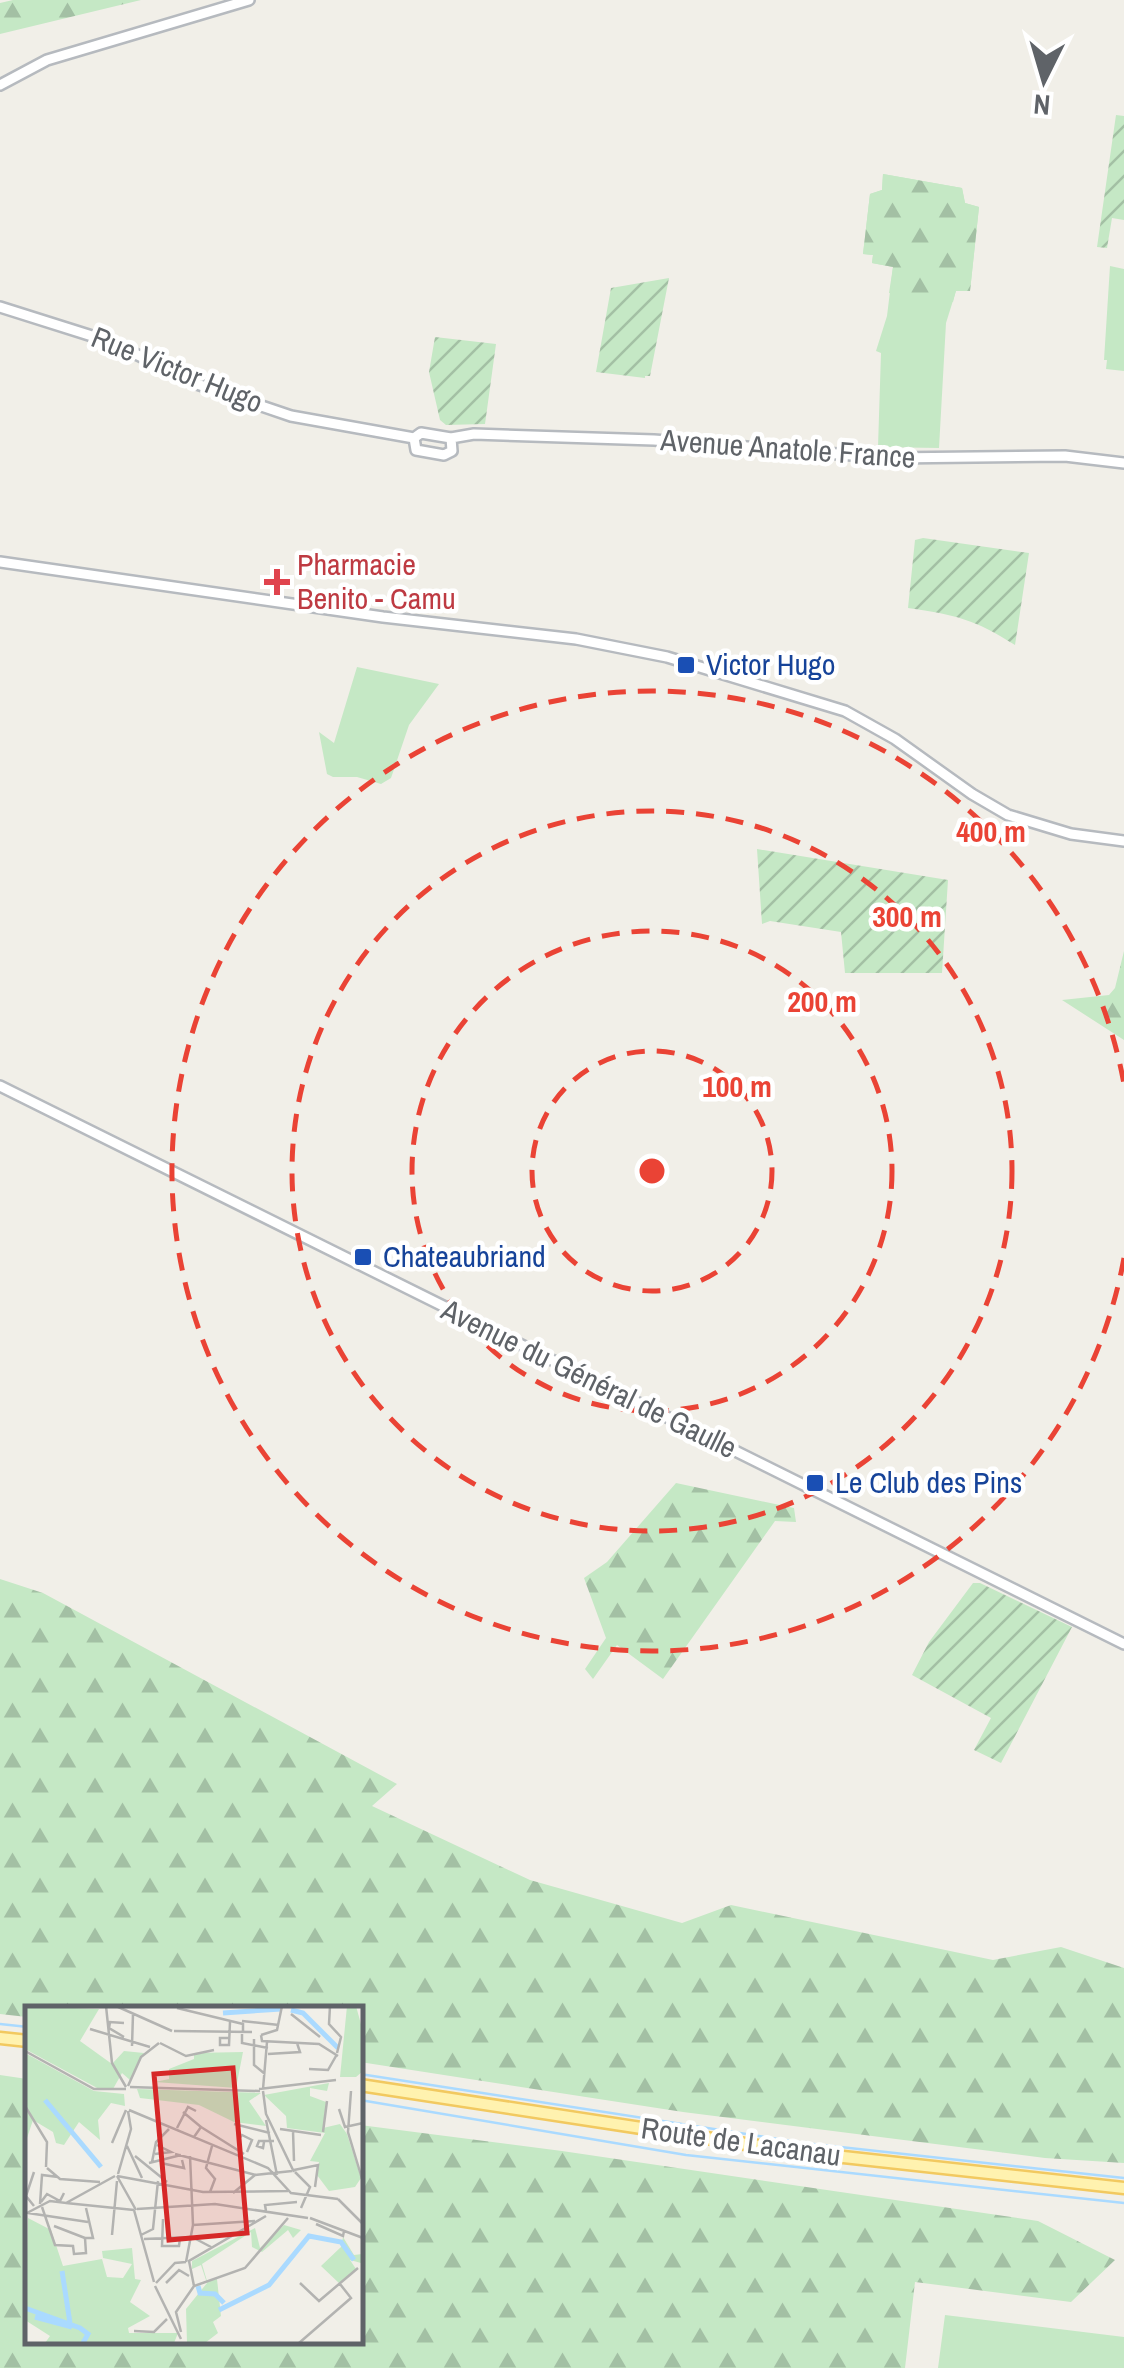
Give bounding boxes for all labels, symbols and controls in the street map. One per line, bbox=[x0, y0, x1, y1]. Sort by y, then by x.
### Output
north arrow bbox=[994, 30, 1094, 130]
text: N bbox=[1032, 85, 1052, 125]
street label: Rue Victor Hugo bbox=[86, 317, 269, 422]
street label: Avenue Anatole France bbox=[658, 419, 917, 477]
place label: Pharmacie Benito - Camu bbox=[297, 544, 456, 618]
marker: Pharmacie Benito - Camu bbox=[266, 571, 288, 593]
place label: Victor Hugo bbox=[706, 644, 835, 684]
marker: Victor Hugo bbox=[675, 654, 697, 676]
text: 400 m bbox=[956, 811, 1026, 851]
text: 300 m bbox=[872, 896, 942, 936]
text: 200 m bbox=[787, 981, 857, 1021]
text: 100 m bbox=[702, 1066, 772, 1106]
centre of rings bbox=[634, 1153, 670, 1189]
place label: Chateaubriand bbox=[383, 1236, 546, 1276]
marker: Chateaubriand bbox=[352, 1246, 374, 1268]
street label: Avenue du Général de Gaulle bbox=[434, 1289, 744, 1467]
place label: Le Club des Pins bbox=[835, 1462, 1022, 1502]
marker: Le Club des Pins bbox=[804, 1472, 826, 1494]
inset map bbox=[25, 2006, 362, 2343]
street label: Route de Lacanau bbox=[639, 2107, 843, 2175]

